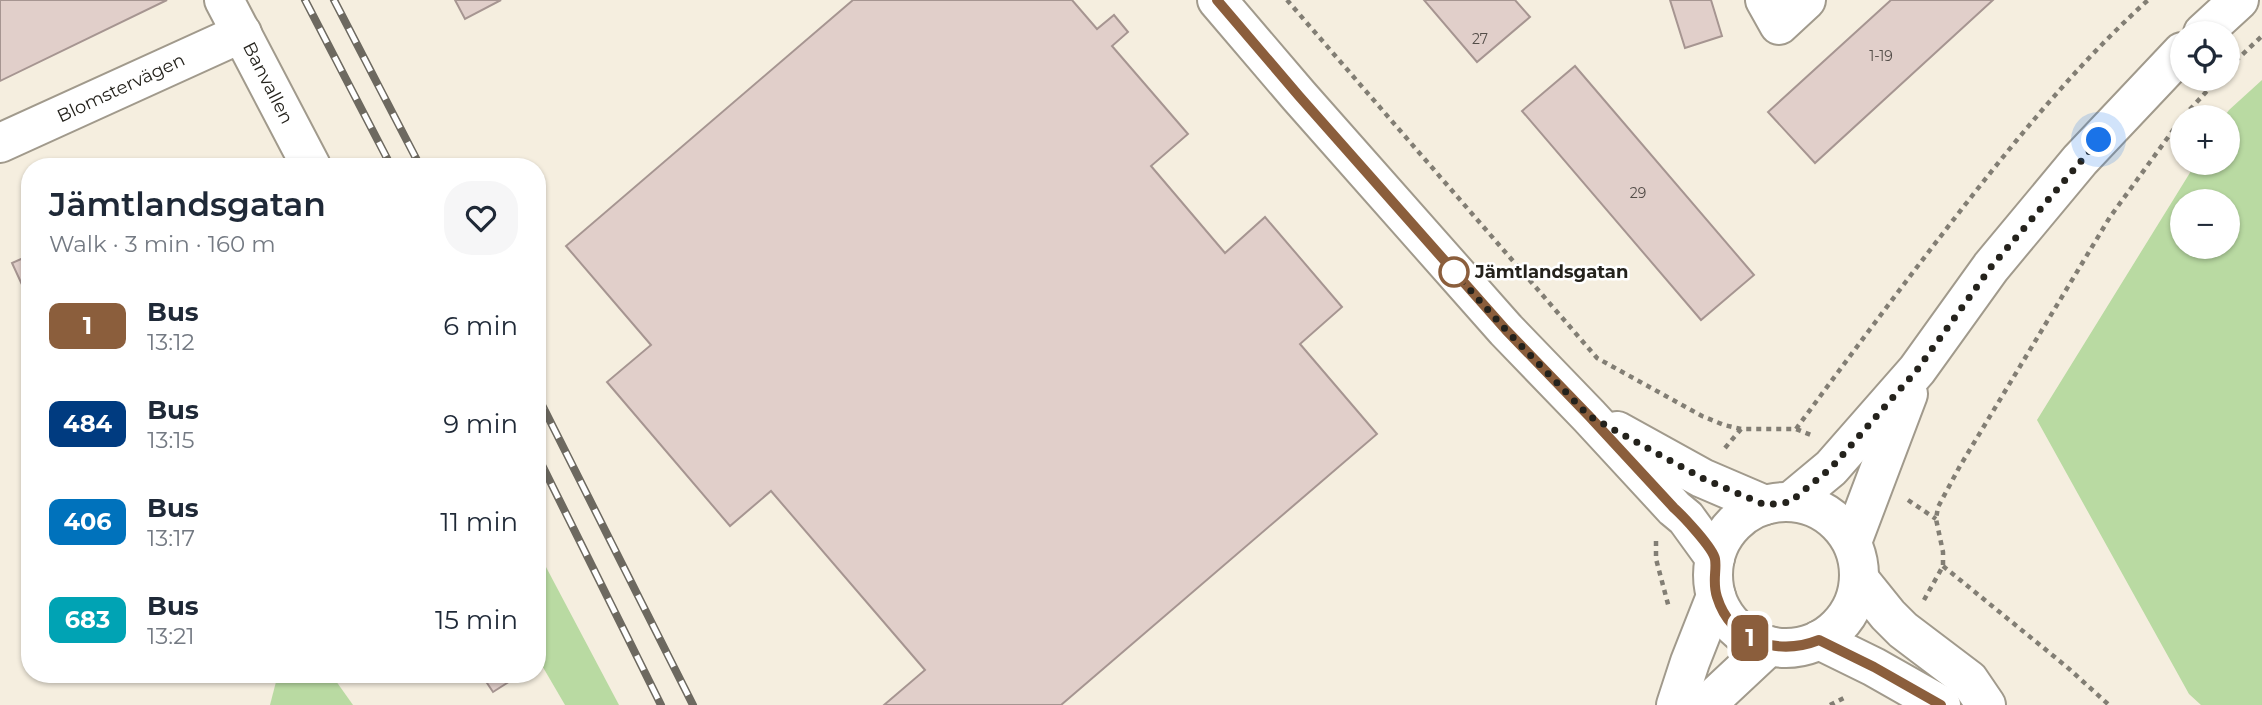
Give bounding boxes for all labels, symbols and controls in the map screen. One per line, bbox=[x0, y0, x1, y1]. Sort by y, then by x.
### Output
map controls bbox=[2170, 21, 2240, 259]
button: locate bbox=[2170, 21, 2240, 91]
house number: 27 bbox=[1472, 30, 1488, 48]
street label: Banvallen bbox=[238, 38, 298, 128]
house number: 1-19 bbox=[1869, 47, 1893, 65]
street label: Blomstervägen bbox=[54, 49, 188, 127]
button: + bbox=[2170, 105, 2240, 175]
your location bbox=[2081, 122, 2116, 157]
button: heart bbox=[444, 181, 518, 255]
text: Jämtlandsgatan bbox=[49, 184, 326, 224]
house number: 29 bbox=[1630, 184, 1646, 202]
button: − bbox=[2170, 189, 2240, 259]
text: Walk · 3 min · 160 m bbox=[49, 230, 276, 258]
marker: Jämtlandsgatan bbox=[1439, 257, 1469, 287]
place label: Jämtlandsgatan bbox=[1474, 261, 1628, 283]
text: Bus bbox=[147, 296, 199, 328]
text: 6 min bbox=[443, 310, 518, 342]
text: 1 bbox=[83, 311, 92, 340]
text: 13:12 bbox=[147, 328, 195, 356]
text: Bus bbox=[147, 394, 199, 426]
text: 9 min bbox=[443, 408, 518, 440]
text: 484 bbox=[63, 409, 112, 438]
text: 13:15 bbox=[147, 426, 195, 454]
text: Bus bbox=[147, 492, 199, 524]
text: 11 min bbox=[440, 506, 518, 538]
text: 406 bbox=[63, 507, 112, 536]
text: 13:17 bbox=[147, 524, 195, 552]
text: Bus bbox=[147, 590, 199, 622]
text: 15 min bbox=[435, 604, 518, 636]
text: 683 bbox=[65, 605, 110, 634]
line badge: 1 bbox=[1727, 615, 1773, 661]
text: 13:21 bbox=[147, 622, 195, 650]
text: 1 bbox=[1745, 623, 1755, 652]

